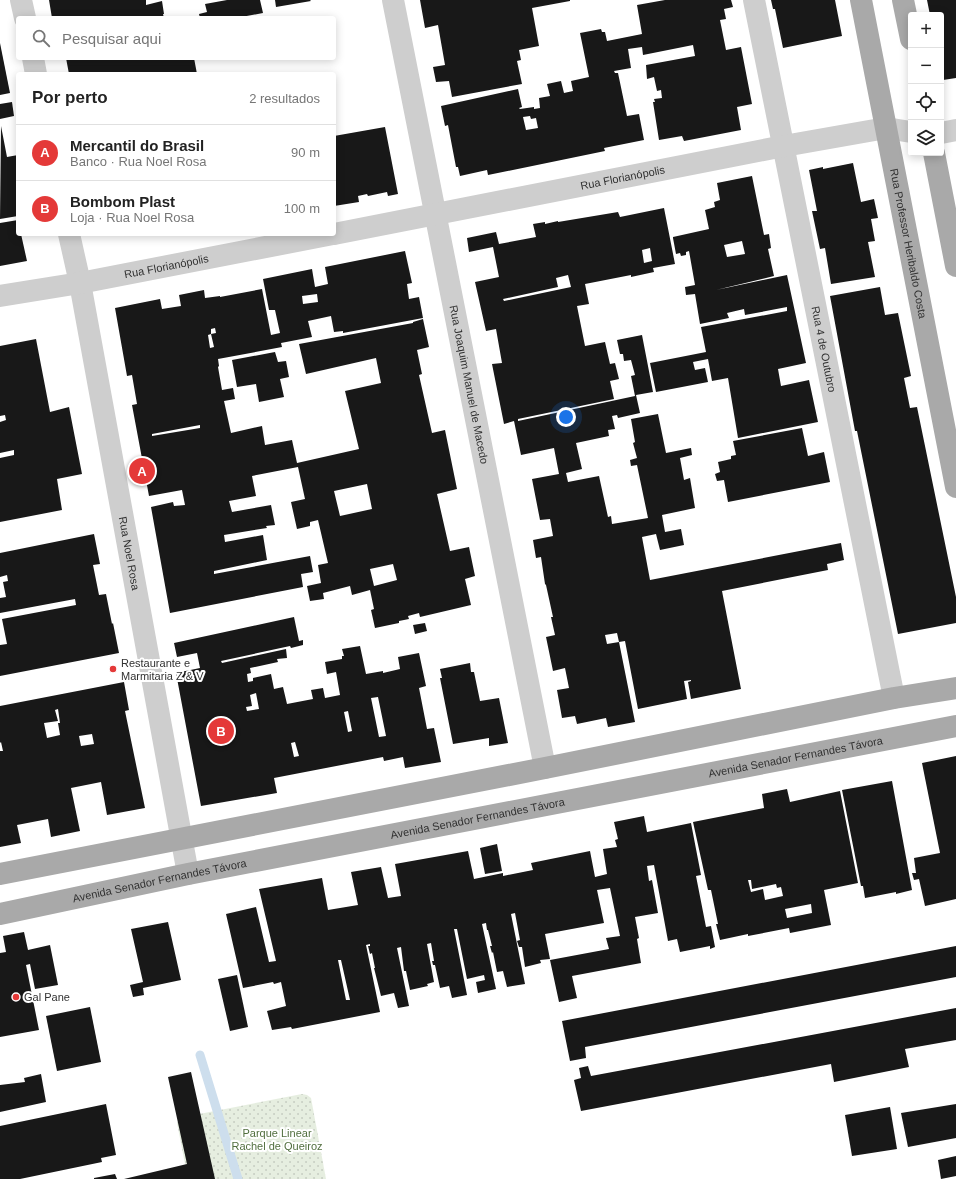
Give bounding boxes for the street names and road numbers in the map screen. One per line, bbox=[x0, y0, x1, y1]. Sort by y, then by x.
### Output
street label: Rua Florianópolis bbox=[579, 163, 666, 192]
street label: Rua Professor Heribaldo Costa bbox=[888, 167, 929, 320]
street label: Rua Florianópolis bbox=[123, 252, 210, 280]
street label: Rua Joaquim Manuel de Macedo bbox=[448, 304, 491, 465]
street label: Rua 4 de Outubro bbox=[810, 305, 839, 393]
street label: Rua Noel Rosa bbox=[117, 515, 142, 592]
street label: Avenida Senador Fernandes Távora bbox=[707, 734, 885, 780]
street label: Avenida Senador Fernandes Távora bbox=[389, 795, 566, 841]
street label: Avenida Senador Fernandes Távora bbox=[72, 857, 248, 904]

